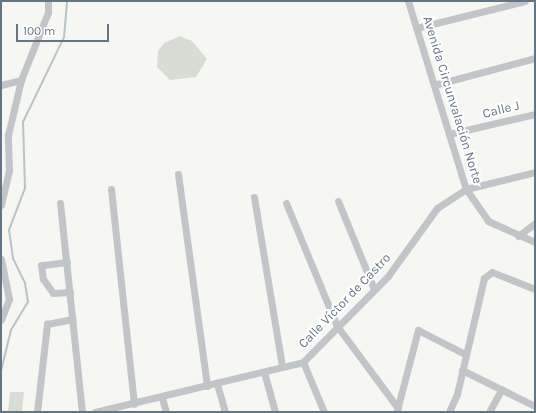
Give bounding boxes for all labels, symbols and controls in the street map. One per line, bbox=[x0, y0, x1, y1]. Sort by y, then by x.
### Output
street label: Avenida Circunvalación Norte bbox=[419, 14, 485, 186]
scale bar bbox=[18, 16, 111, 42]
text: 100 m bbox=[23, 24, 55, 38]
street label: Calle J bbox=[481, 98, 521, 122]
street label: Calle Víctor de Castro bbox=[296, 250, 394, 352]

